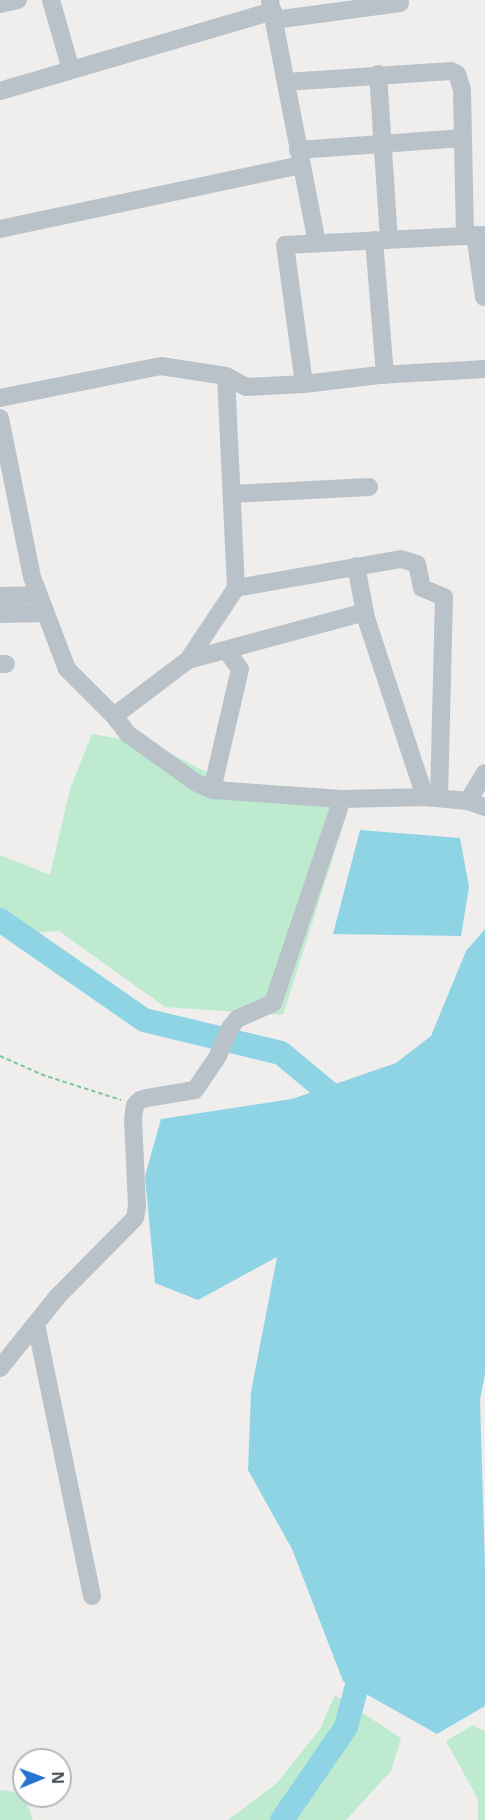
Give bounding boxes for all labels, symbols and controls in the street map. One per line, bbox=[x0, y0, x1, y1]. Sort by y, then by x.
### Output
north arrow bbox=[12, 1748, 72, 1808]
text: N bbox=[47, 1771, 69, 1784]

